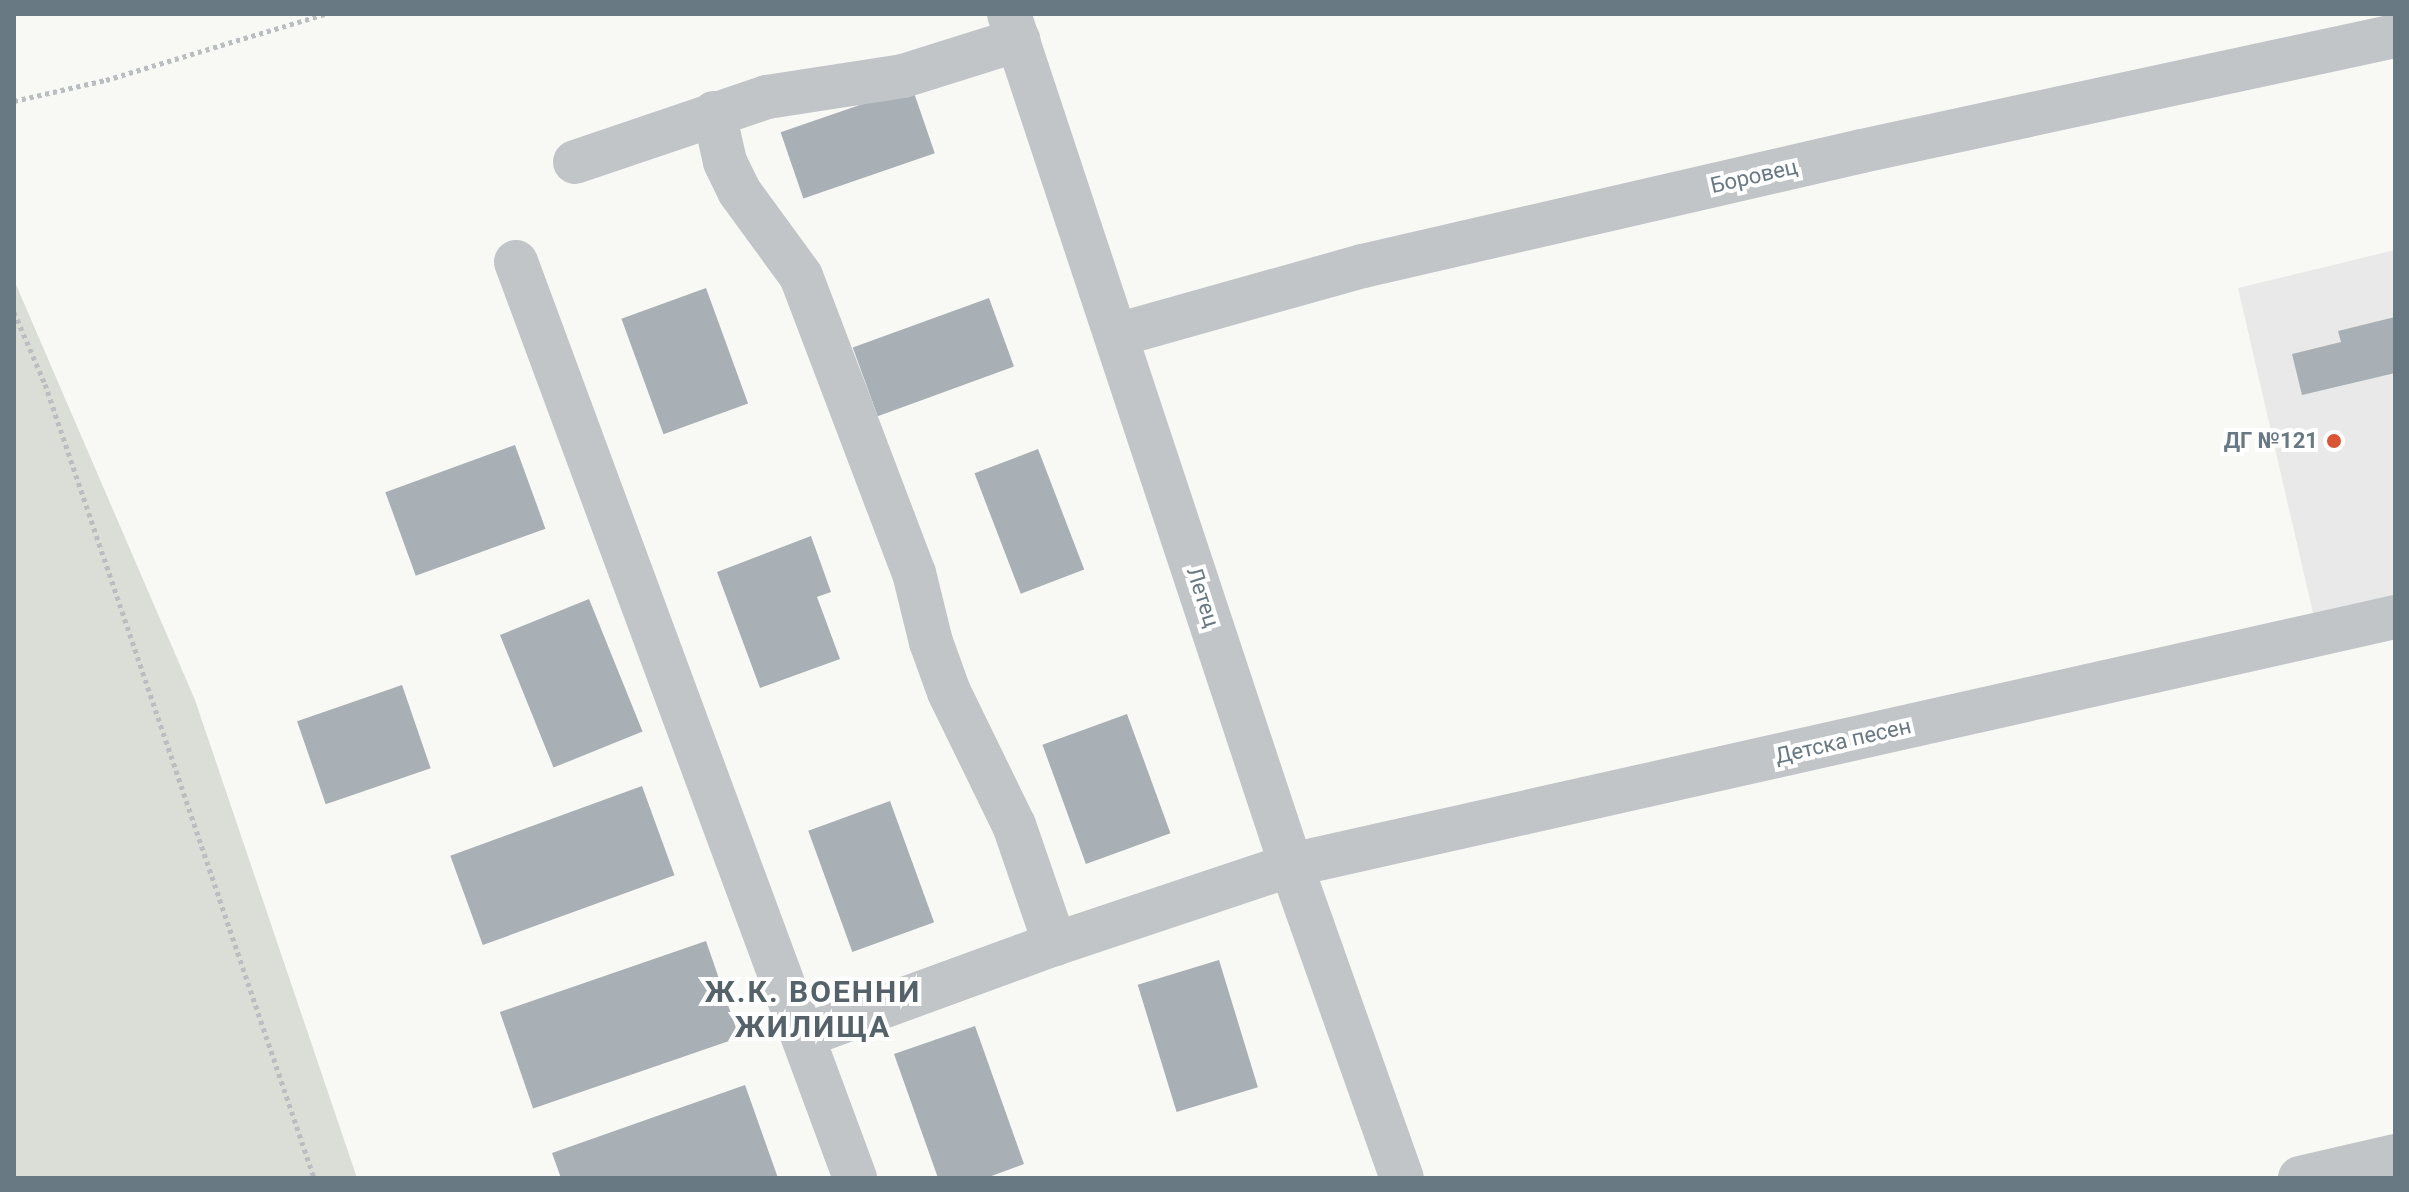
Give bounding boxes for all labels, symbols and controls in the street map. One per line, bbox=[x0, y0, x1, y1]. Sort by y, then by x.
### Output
street label: Боровец bbox=[1708, 153, 1800, 199]
place label: ДГ №121 bbox=[2224, 428, 2318, 454]
marker: ДГ №121 bbox=[2325, 432, 2343, 450]
street label: Летец bbox=[1181, 564, 1225, 630]
street label: Детска песен bbox=[1772, 713, 1914, 769]
district label: Ж.К. ВОЕННИ ЖИЛИЩА bbox=[705, 974, 921, 1044]

